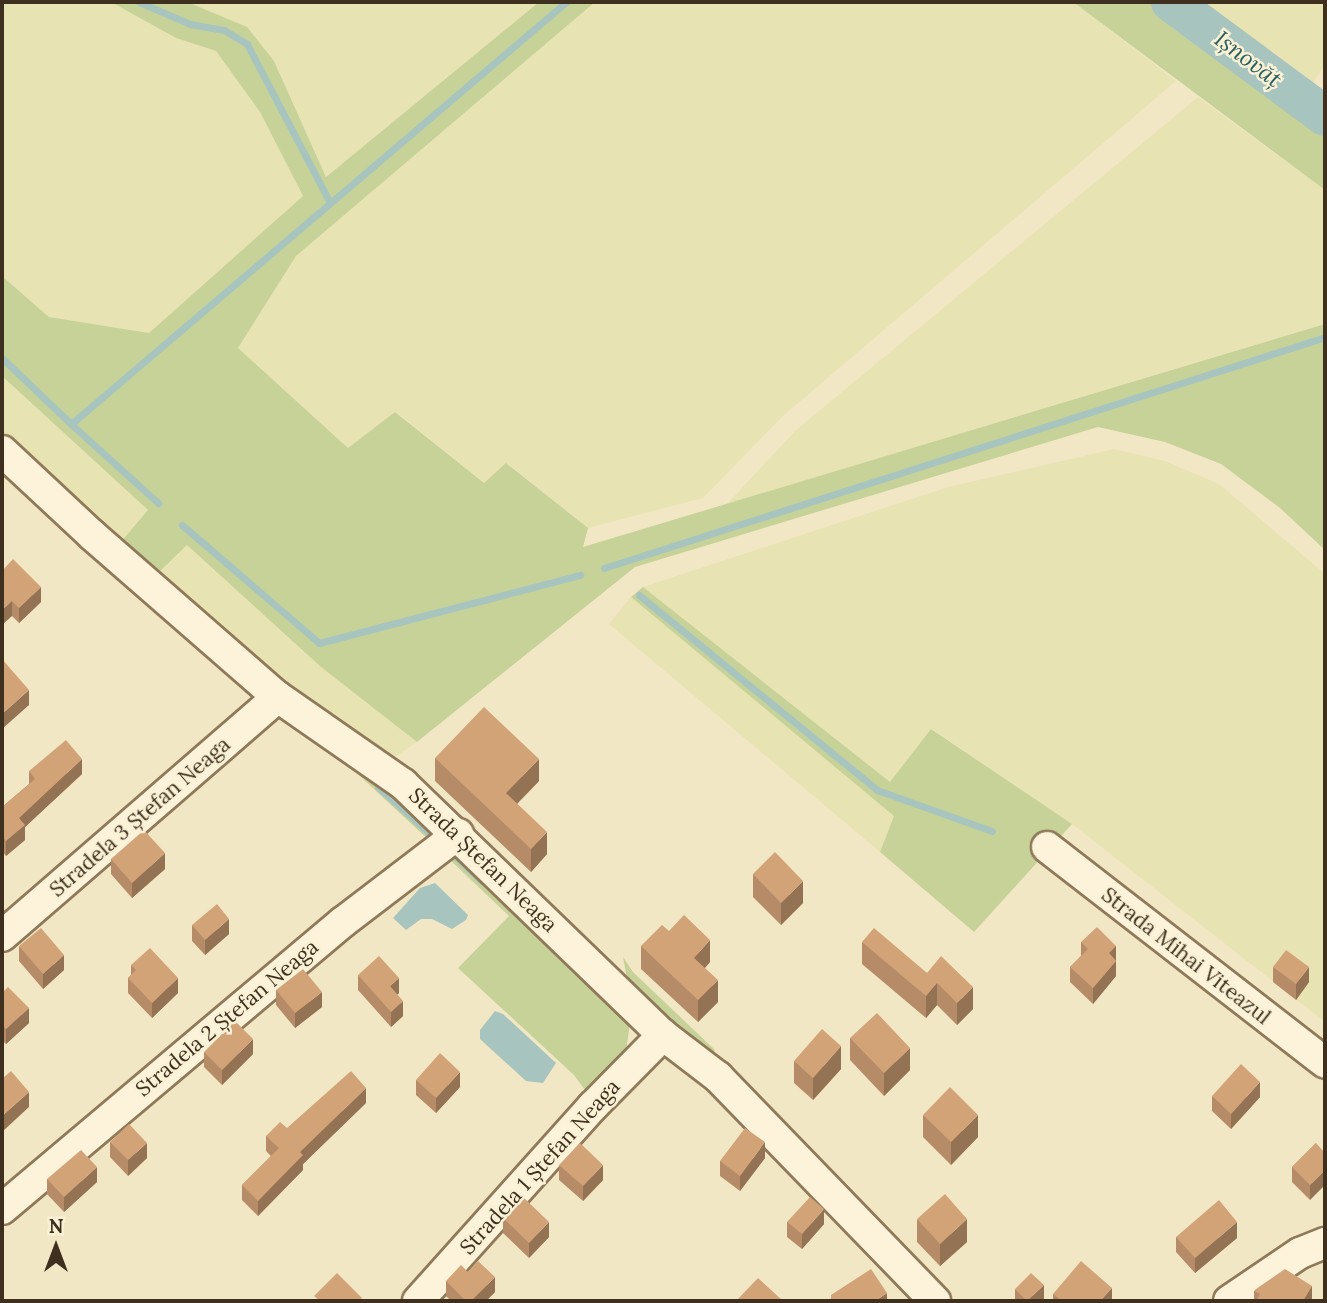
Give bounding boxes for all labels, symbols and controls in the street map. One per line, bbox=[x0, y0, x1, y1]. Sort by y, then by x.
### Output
water label: Ișnovăț bbox=[1209, 25, 1287, 93]
street label: Stradela 3 Ștefan Neaga bbox=[45, 732, 235, 902]
street label: Strada Ștefan Neaga bbox=[404, 783, 562, 937]
street label: Strada Mihai Viteazul bbox=[1096, 882, 1276, 1030]
street label: Stradela 2 Ștefan Neaga bbox=[131, 934, 323, 1102]
street label: Stradela 1 Ștefan Neaga bbox=[455, 1074, 625, 1260]
north arrow bbox=[21, 1212, 91, 1282]
text: N bbox=[49, 1214, 63, 1238]

